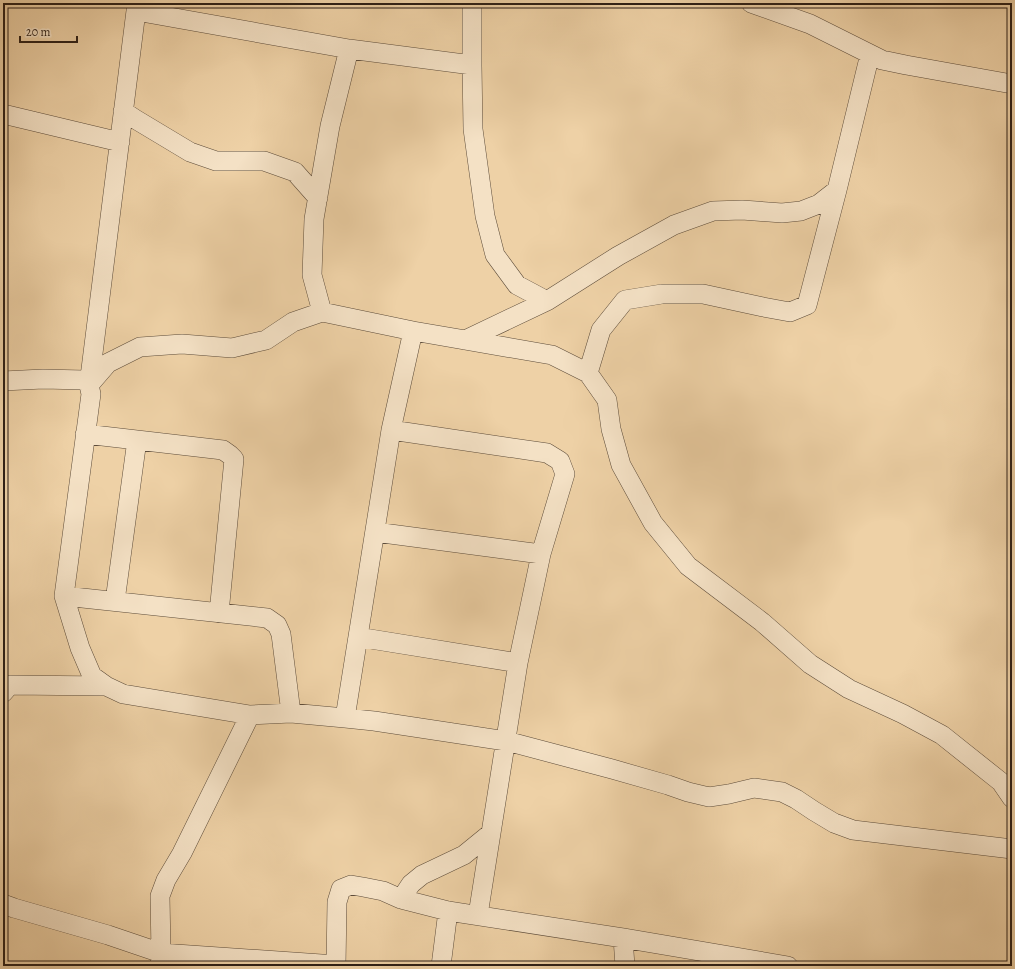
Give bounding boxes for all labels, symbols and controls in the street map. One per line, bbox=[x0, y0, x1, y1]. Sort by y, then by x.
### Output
scale bar bbox=[20, 18, 77, 44]
text: 20 m bbox=[26, 24, 50, 40]

